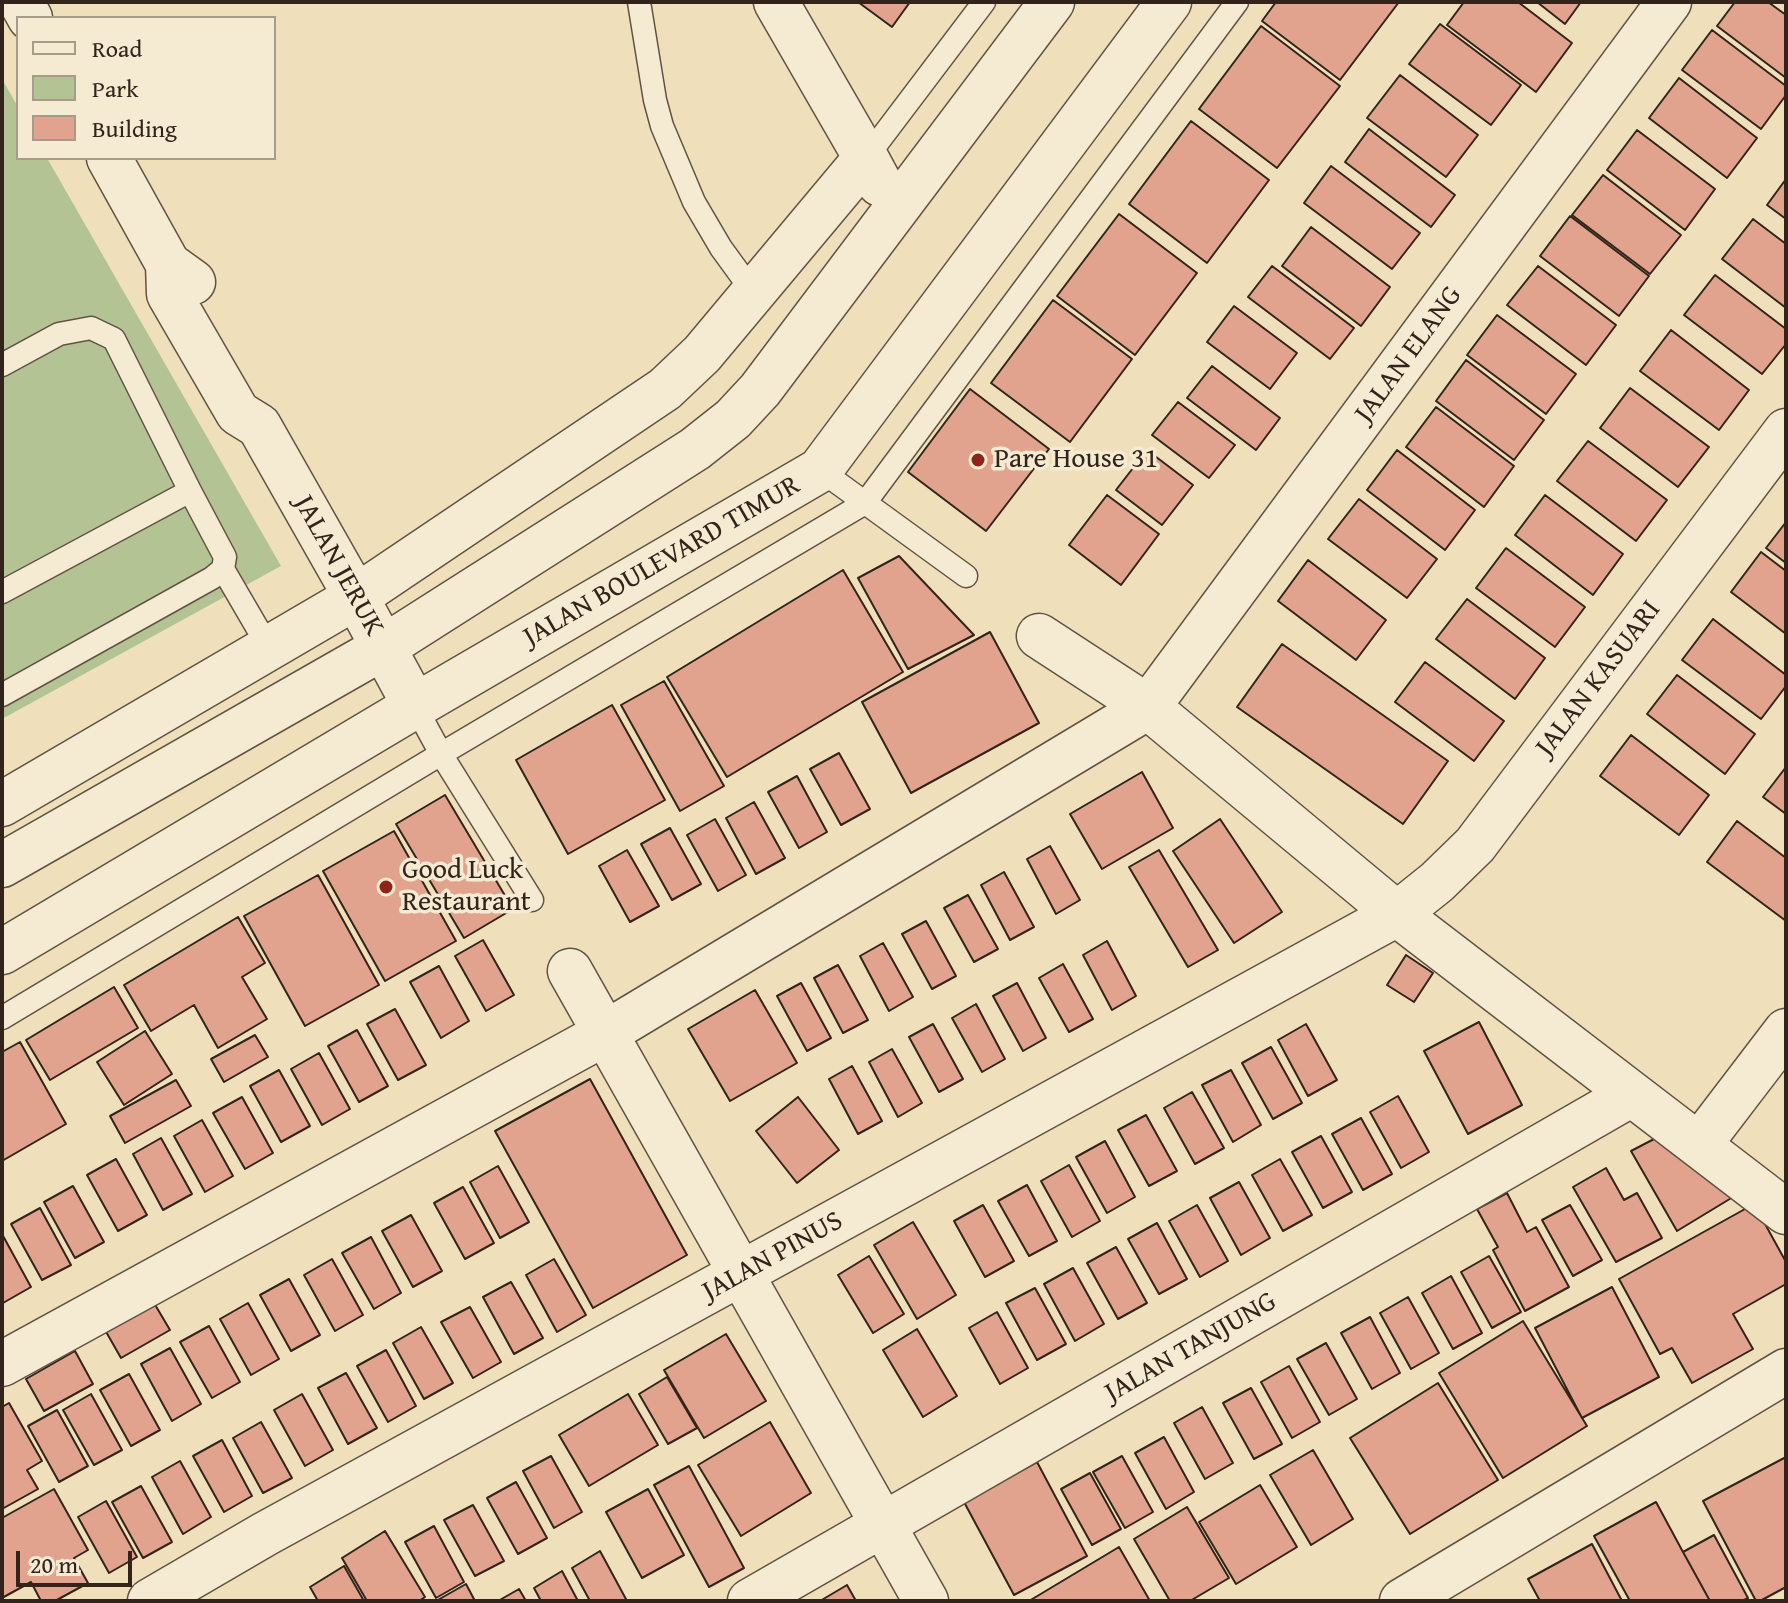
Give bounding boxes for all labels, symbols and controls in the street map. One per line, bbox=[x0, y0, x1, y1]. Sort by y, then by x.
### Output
legend bbox=[16, 16, 276, 160]
text: Road bbox=[92, 31, 142, 66]
text: Park bbox=[92, 71, 138, 106]
text: Building bbox=[92, 111, 177, 146]
street label: JALAN ELANG bbox=[1348, 280, 1470, 430]
place label: Pare House 31 bbox=[994, 443, 1158, 477]
marker: Pare House 31 bbox=[969, 451, 987, 469]
street label: JALAN BOULEVARD TIMUR bbox=[518, 469, 806, 655]
street label: JALAN JERUK bbox=[286, 490, 390, 642]
street label: JALAN KASUARI bbox=[1529, 594, 1669, 764]
place label: Good Luck Restaurant bbox=[402, 854, 531, 920]
marker: Good Luck Restaurant bbox=[377, 878, 395, 896]
street label: JALAN PINUS bbox=[697, 1205, 849, 1309]
street label: JALAN TANJUNG bbox=[1099, 1285, 1283, 1411]
scale bar bbox=[20, 1535, 136, 1585]
text: 20 m bbox=[30, 1547, 78, 1582]

